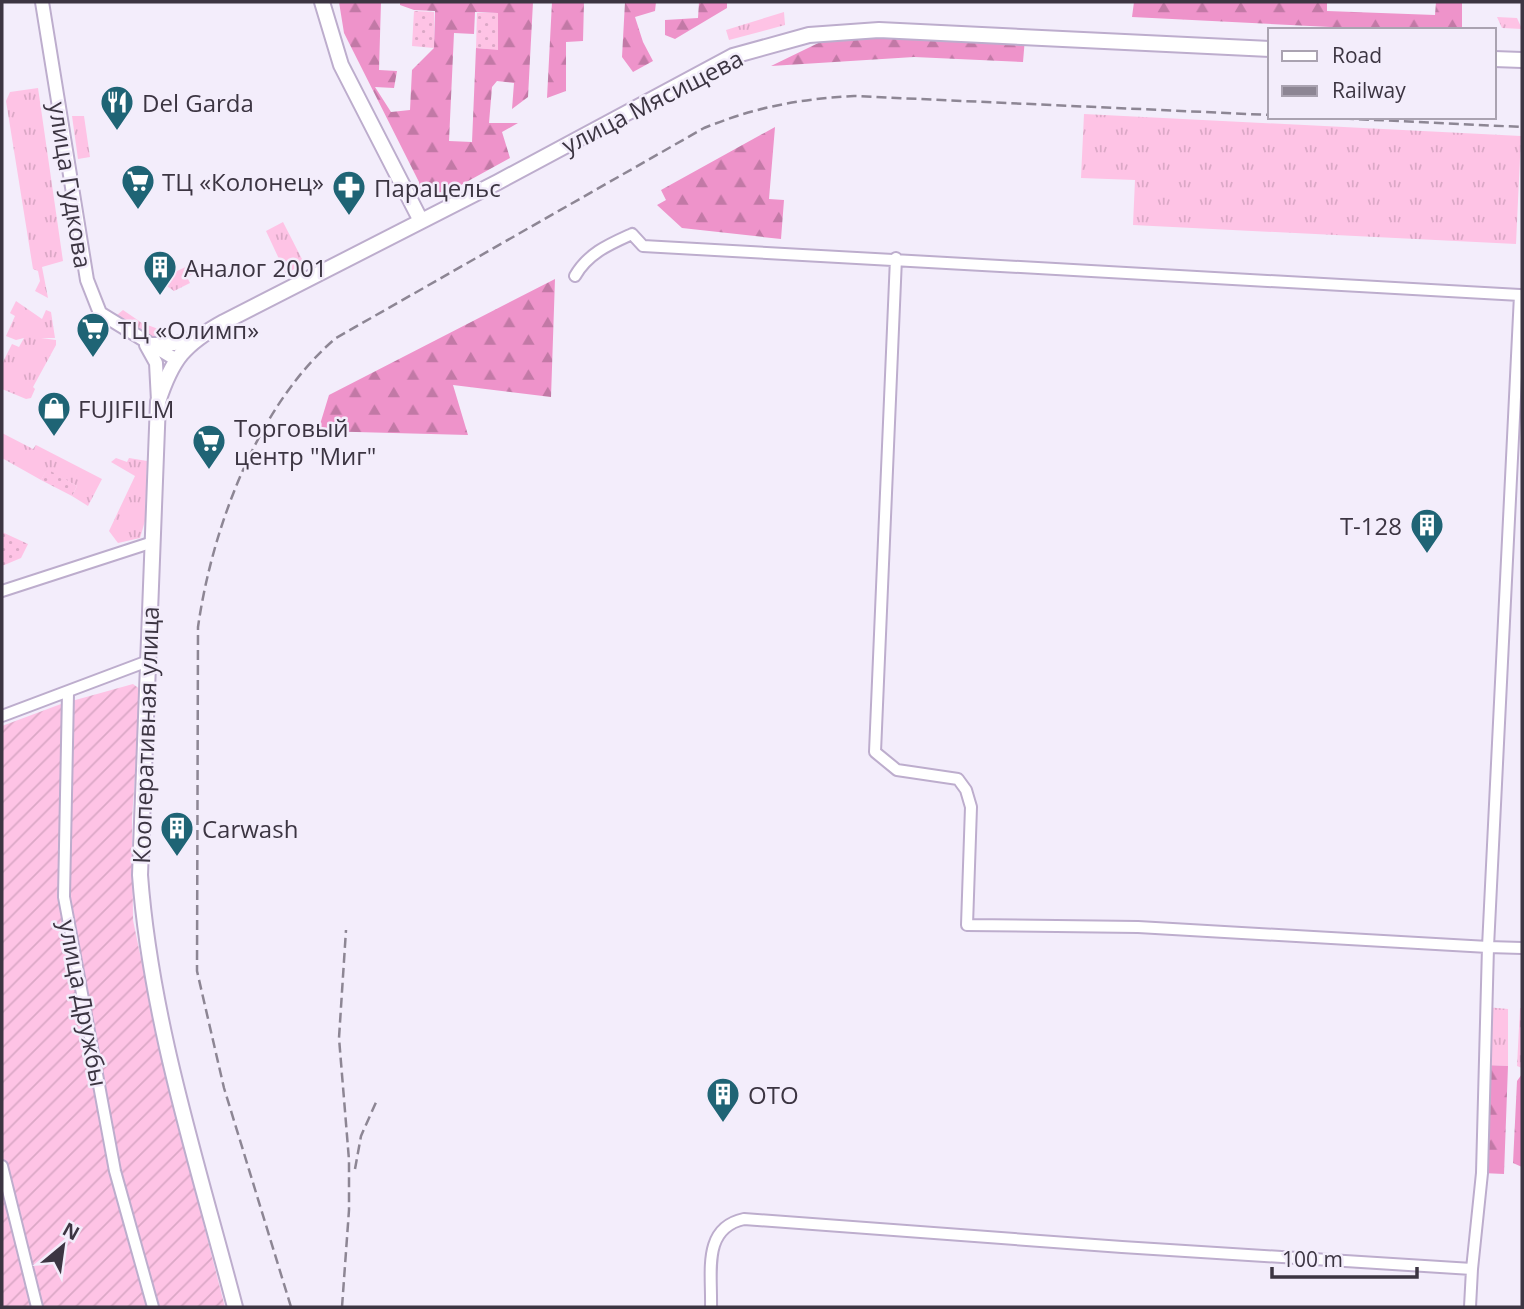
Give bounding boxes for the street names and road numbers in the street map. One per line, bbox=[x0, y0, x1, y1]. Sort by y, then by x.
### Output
street label: улица Мясищева bbox=[556, 41, 748, 161]
street label: улица Гудкова bbox=[42, 100, 100, 270]
street label: Кооперативная улица bbox=[124, 606, 166, 864]
street label: улица Дружбы bbox=[52, 917, 116, 1089]

